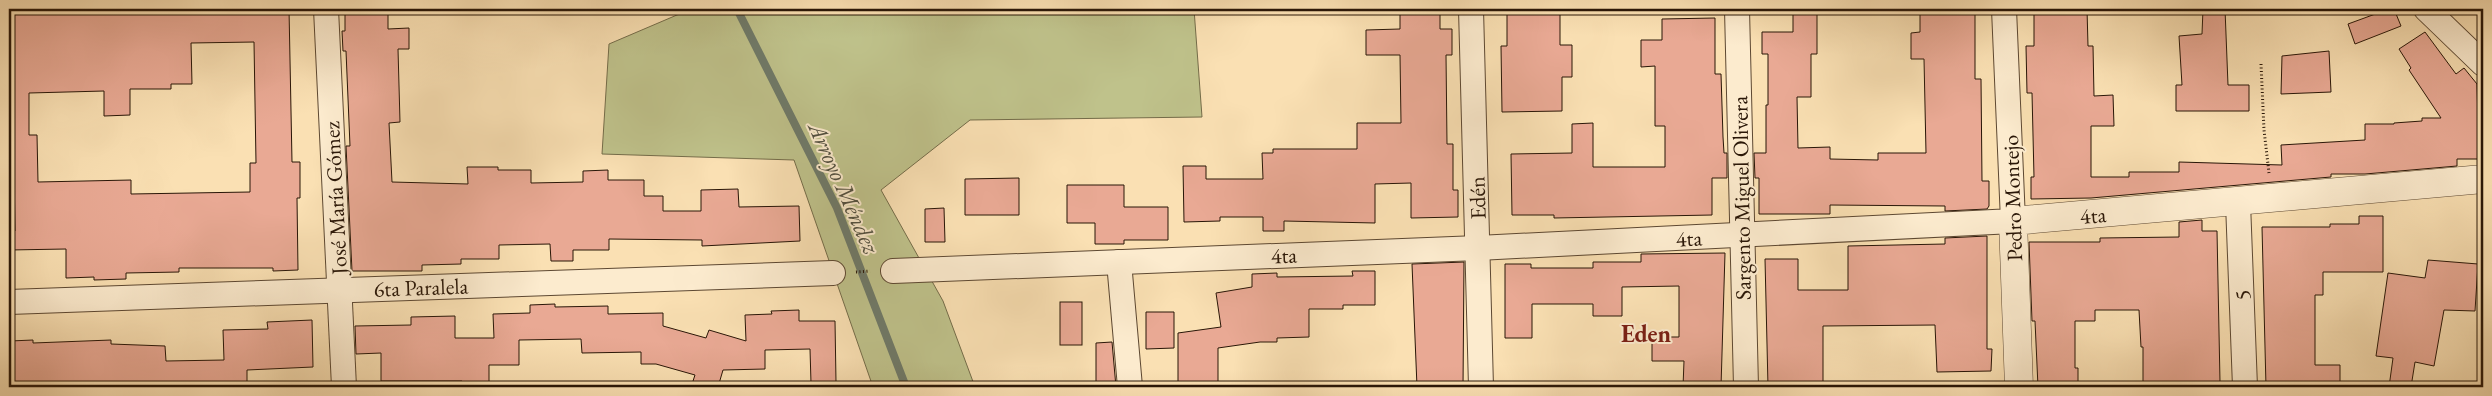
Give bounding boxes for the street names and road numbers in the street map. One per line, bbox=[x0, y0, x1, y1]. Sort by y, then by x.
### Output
street label: Sargento Miguel Olivera bbox=[1725, 95, 1758, 300]
street label: José María Gómez bbox=[317, 120, 354, 277]
street label: Pedro Montejo bbox=[1996, 134, 2029, 262]
street label: Edén bbox=[1462, 176, 1493, 220]
street label: 4ta bbox=[2079, 200, 2108, 231]
street label: 4ta bbox=[1675, 223, 1703, 254]
street label: 4ta bbox=[1270, 241, 1298, 270]
street label: 6ta Paralela bbox=[373, 271, 469, 304]
street label: 5 bbox=[2228, 289, 2257, 301]

